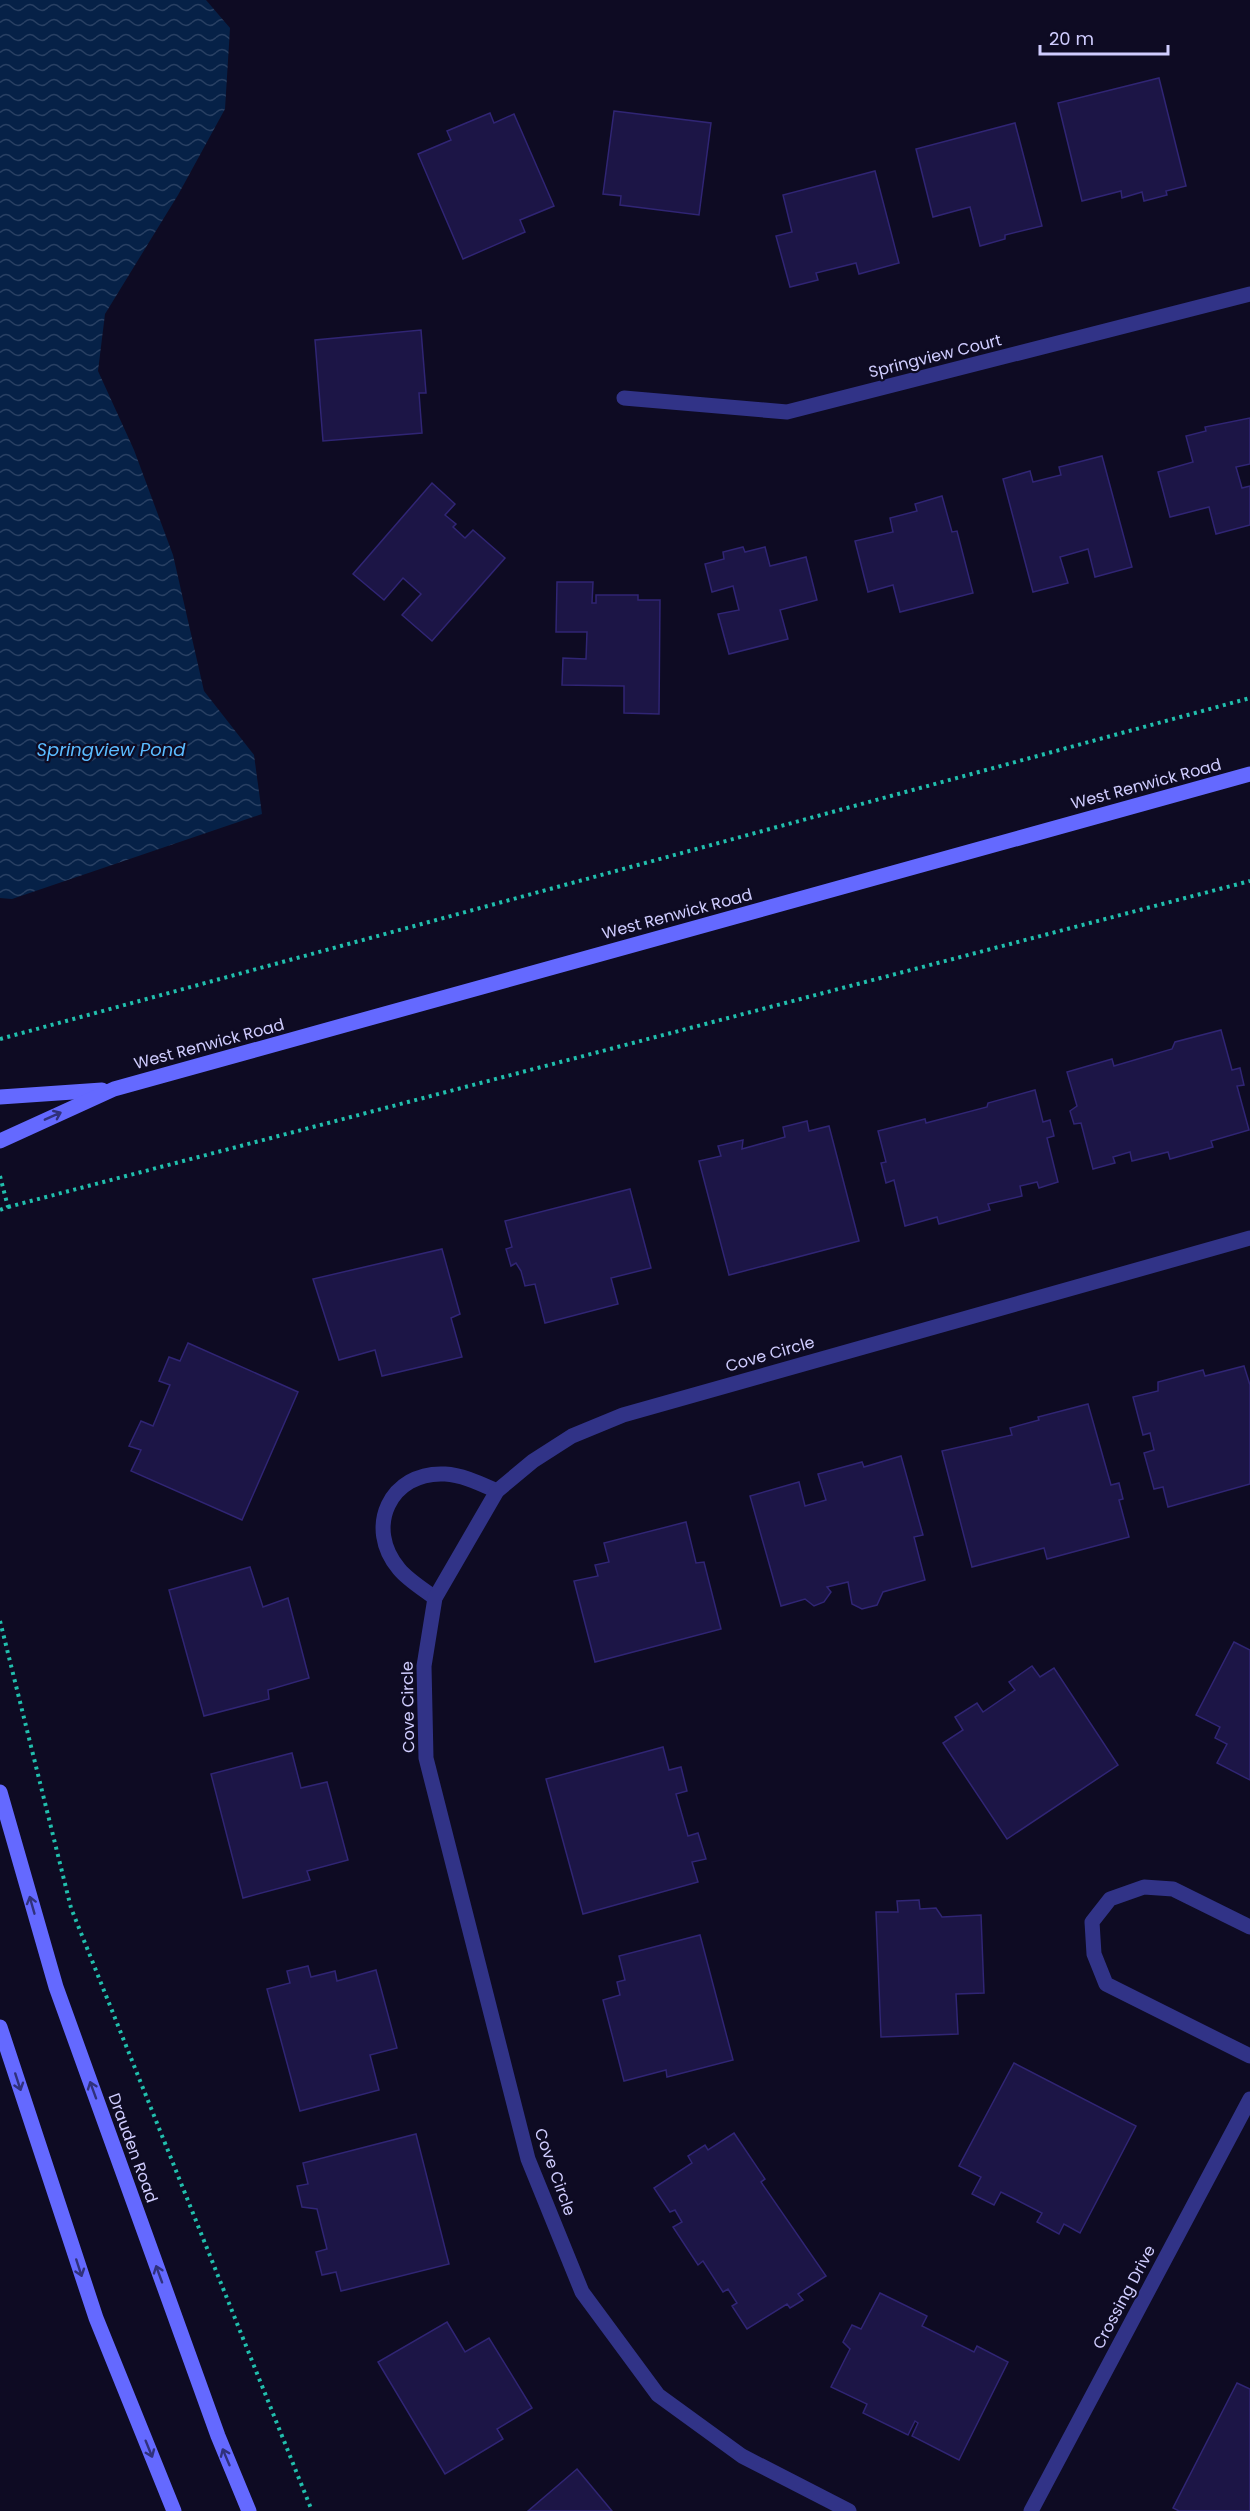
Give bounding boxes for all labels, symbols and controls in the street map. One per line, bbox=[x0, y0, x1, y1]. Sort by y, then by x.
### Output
scale bar bbox=[1040, 18, 1168, 56]
text: 20 m bbox=[1049, 26, 1094, 51]
street label: Springview Court bbox=[866, 328, 1004, 384]
water label: Springview Pond bbox=[37, 737, 186, 762]
street label: West Renwick Road bbox=[1068, 753, 1224, 815]
street label: West Renwick Road bbox=[599, 883, 755, 945]
street label: West Renwick Road bbox=[131, 1013, 287, 1075]
one-way arrow bbox=[43, 1110, 61, 1122]
street label: Cove Circle bbox=[723, 1330, 817, 1378]
street label: Cove Circle bbox=[396, 1661, 420, 1753]
one-way arrow bbox=[26, 1896, 37, 1915]
one-way arrow bbox=[13, 2072, 24, 2091]
one-way arrow bbox=[87, 2082, 98, 2100]
street label: Drauden Road bbox=[102, 2090, 164, 2206]
street label: Cove Circle bbox=[529, 2125, 581, 2219]
street label: Crossing Drive bbox=[1087, 2241, 1161, 2353]
one-way arrow bbox=[75, 2258, 86, 2277]
one-way arrow bbox=[153, 2265, 164, 2284]
one-way arrow bbox=[144, 2440, 155, 2458]
one-way arrow bbox=[220, 2448, 231, 2466]

